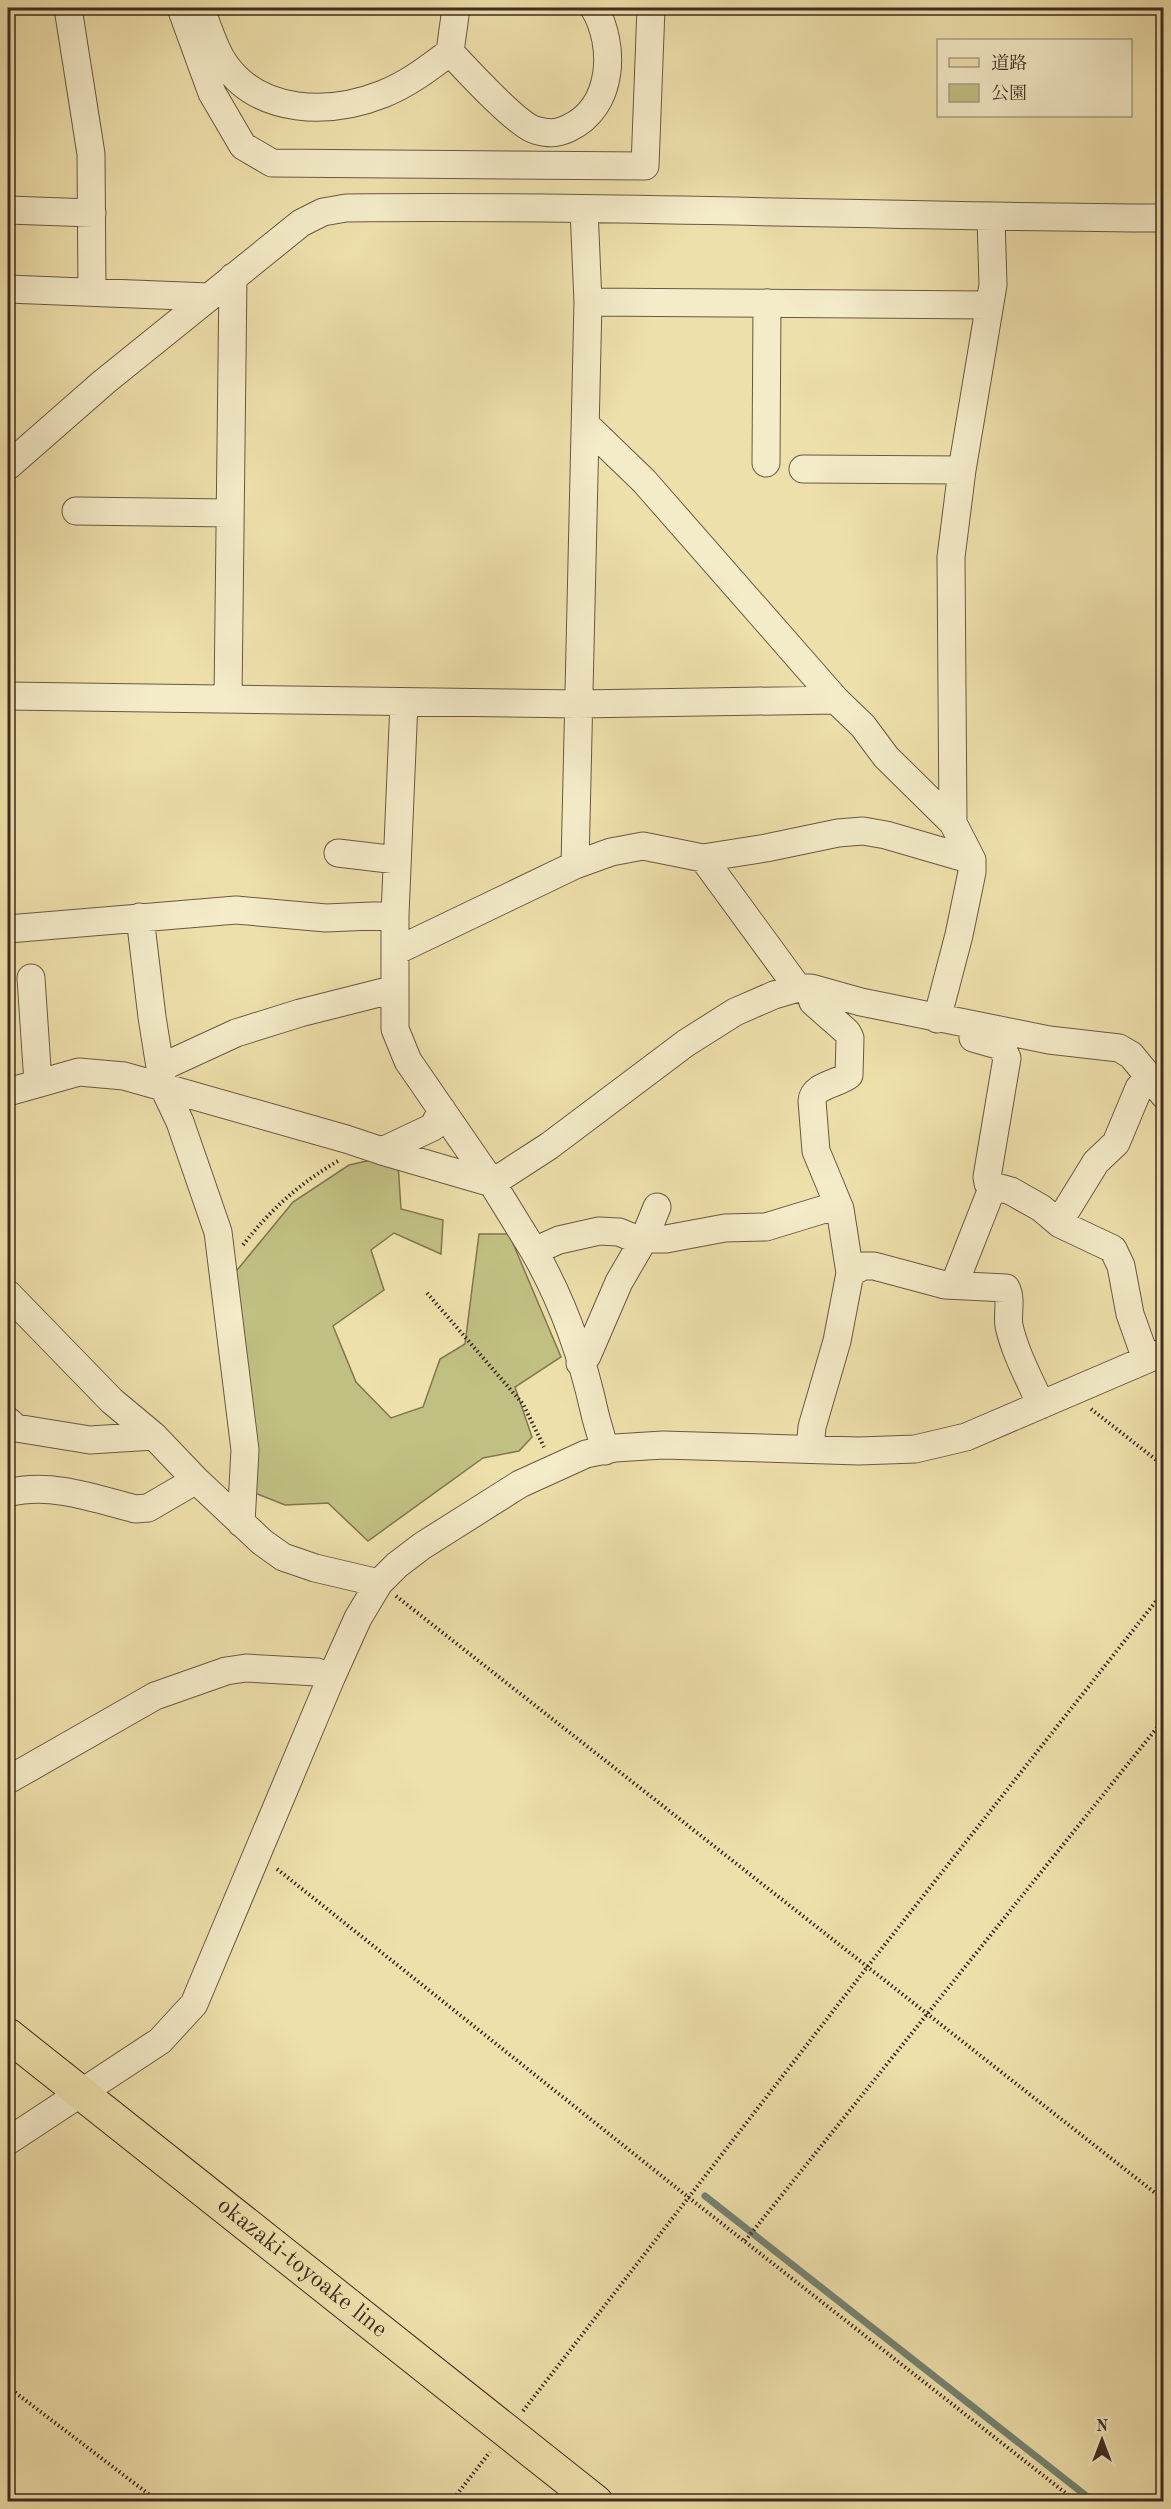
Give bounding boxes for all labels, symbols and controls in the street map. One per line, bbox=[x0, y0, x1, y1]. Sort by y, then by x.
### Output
legend bbox=[937, 39, 1132, 117]
text: 道路 bbox=[991, 53, 1027, 73]
text: 公園 bbox=[991, 84, 1027, 103]
street label: okazaki-toyoake line bbox=[212, 2194, 391, 2343]
north arrow bbox=[1072, 2410, 1132, 2470]
text: N bbox=[1096, 2419, 1109, 2435]

